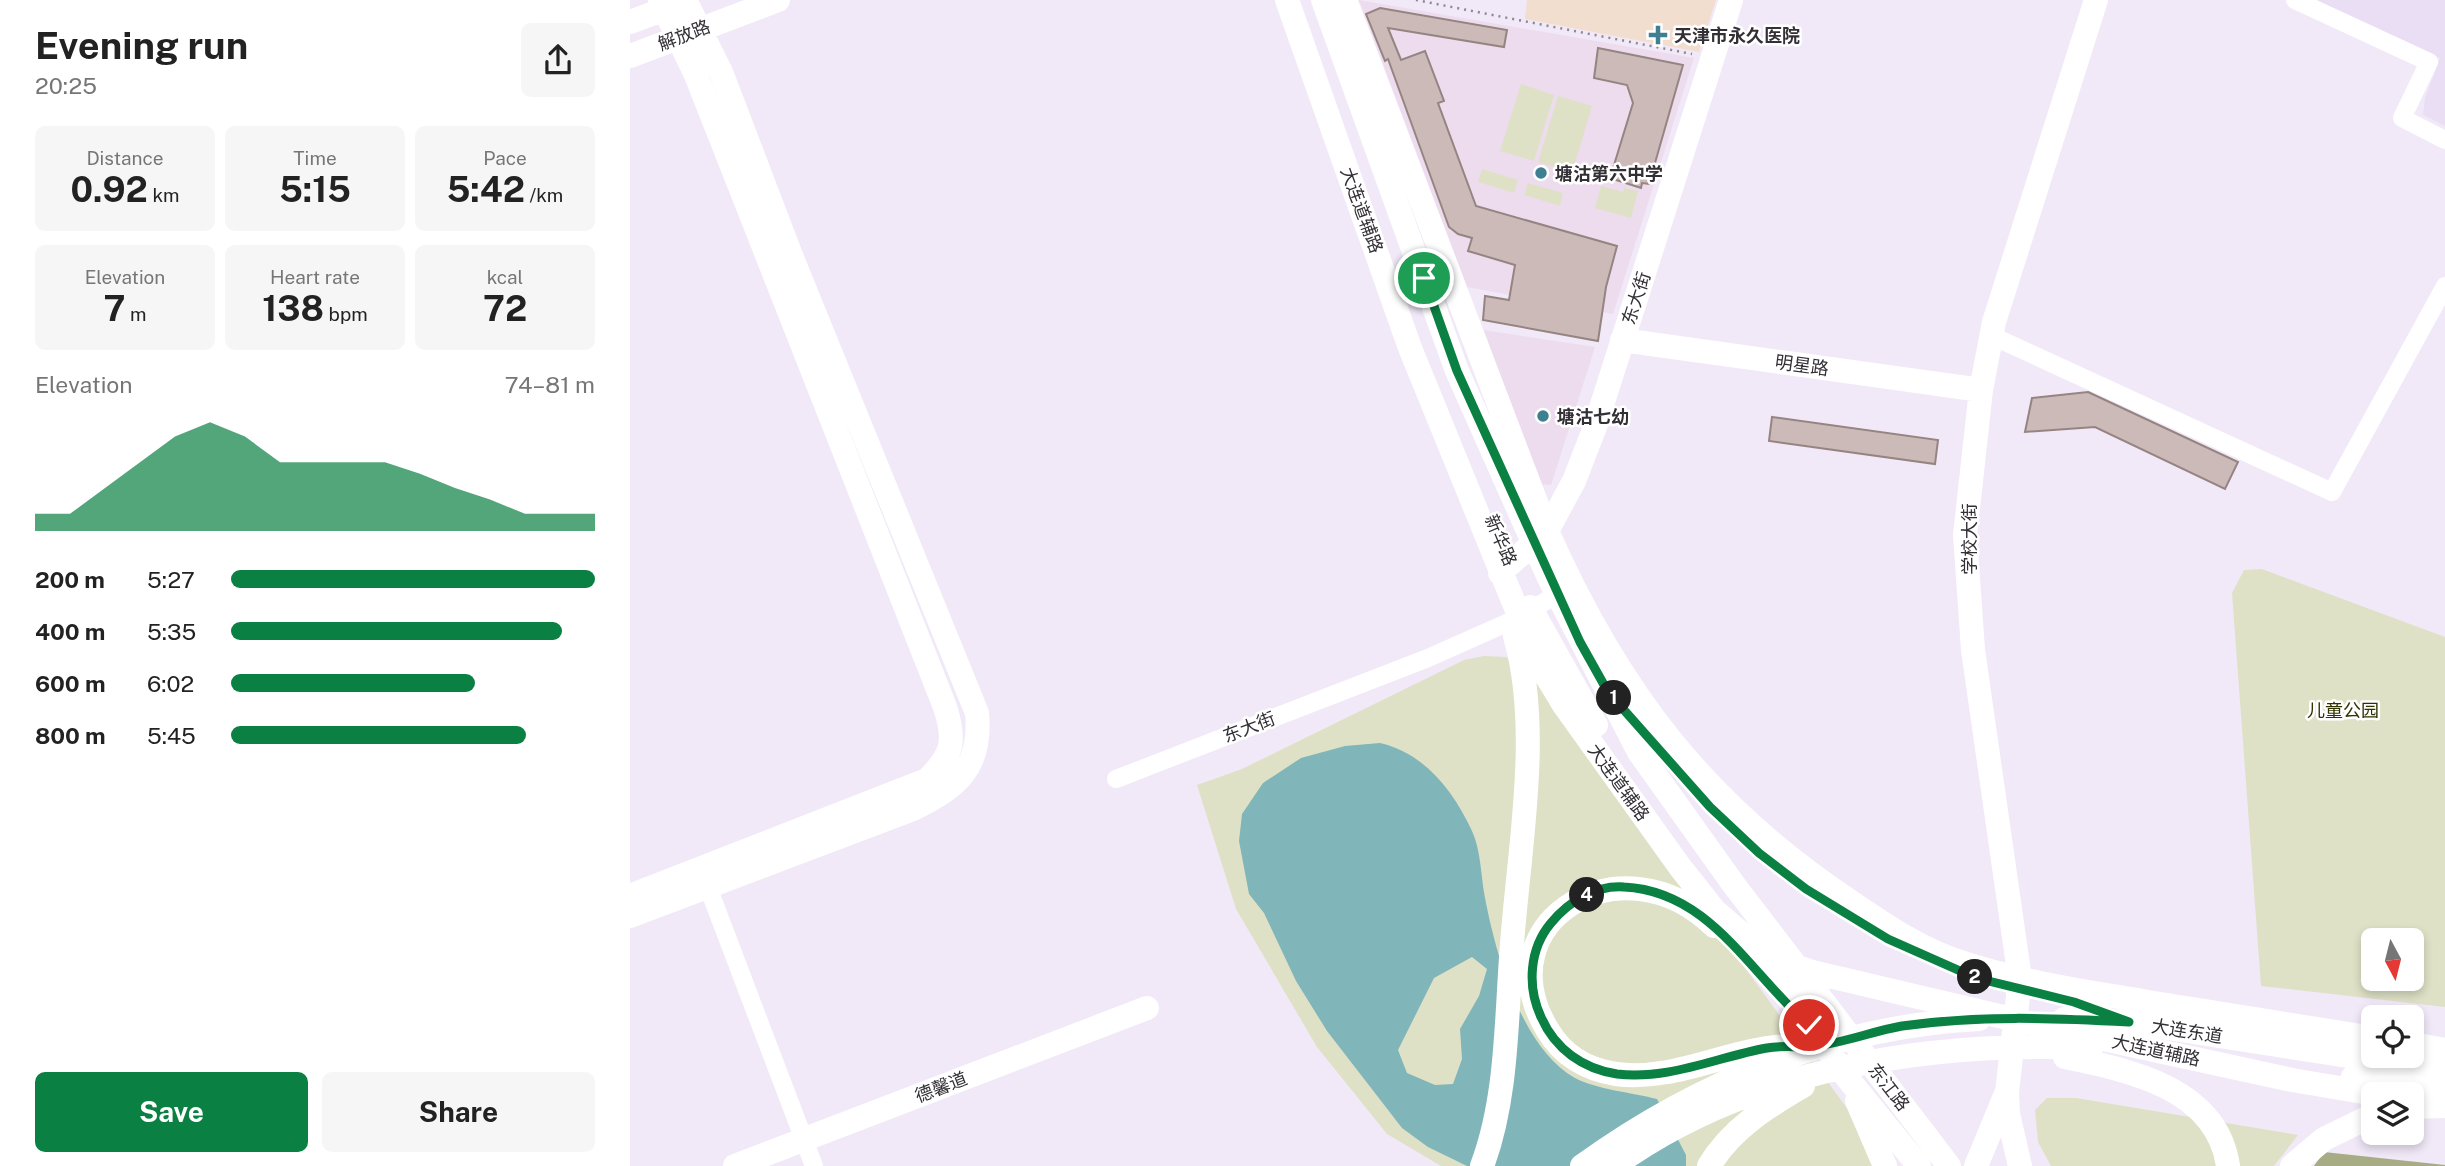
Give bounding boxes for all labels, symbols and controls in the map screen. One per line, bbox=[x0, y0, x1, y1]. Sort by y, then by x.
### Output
street label: 解放路 bbox=[655, 16, 713, 54]
text: Evening run bbox=[35, 23, 248, 68]
button: share bbox=[521, 23, 595, 97]
marker: 天津市永久医院 bbox=[1648, 25, 1668, 45]
place label: 天津市永久医院 bbox=[1674, 25, 1800, 46]
text: 20:25 bbox=[35, 72, 97, 99]
text: Distance bbox=[86, 147, 164, 169]
text: Time bbox=[293, 147, 337, 169]
text: Pace bbox=[483, 147, 527, 169]
place label: 塘沽第六中学 bbox=[1555, 163, 1663, 184]
street label: 大连道辅路 bbox=[1337, 164, 1387, 256]
marker: 塘沽第六中学 bbox=[1533, 165, 1549, 181]
text: 0.92 bbox=[70, 169, 148, 210]
text: 5:15 bbox=[279, 169, 351, 210]
text: 5:42 bbox=[447, 169, 525, 210]
text: km bbox=[148, 184, 180, 206]
text: /km bbox=[525, 184, 563, 206]
pin bbox=[1394, 248, 1454, 308]
icon: arrive bbox=[1405, 259, 1443, 297]
text: Elevation bbox=[85, 266, 165, 288]
text: Heart rate bbox=[270, 266, 360, 288]
text: kcal bbox=[487, 266, 523, 288]
street label: 东大街 bbox=[1618, 269, 1654, 327]
text: 7 bbox=[104, 288, 125, 329]
text: 138 bbox=[262, 288, 324, 329]
text: 72 bbox=[483, 288, 527, 329]
text: m bbox=[125, 303, 146, 325]
text: bpm bbox=[324, 303, 368, 325]
street label: 明星路 bbox=[1774, 351, 1830, 379]
text: Elevation bbox=[35, 371, 133, 398]
text: 74–81 m bbox=[505, 371, 595, 398]
place label: 塘沽七幼 bbox=[1557, 406, 1629, 427]
marker: 塘沽七幼 bbox=[1535, 408, 1551, 424]
street label: 学校大街 bbox=[1959, 503, 1980, 575]
street label: 新华路 bbox=[1481, 511, 1521, 569]
text: 200 m bbox=[35, 566, 105, 593]
text: 5:27 bbox=[147, 566, 195, 593]
text: 400 m bbox=[35, 618, 105, 645]
text: 5:35 bbox=[147, 618, 196, 645]
text: 600 m bbox=[35, 670, 105, 697]
text: 6:02 bbox=[147, 670, 194, 697]
pin: 1 bbox=[1597, 680, 1632, 716]
text: 1 bbox=[1609, 686, 1618, 708]
park label: 儿童公园 bbox=[2307, 700, 2379, 721]
street label: 东大街 bbox=[1220, 708, 1278, 746]
text: 800 m bbox=[35, 722, 106, 749]
text: 5:45 bbox=[147, 722, 196, 749]
street label: 大连道辅路 bbox=[1584, 739, 1654, 825]
pin: 4 bbox=[1570, 878, 1604, 912]
text: 4 bbox=[1580, 883, 1593, 905]
north arrow bbox=[2361, 928, 2424, 990]
map controls bbox=[2361, 928, 2424, 1145]
pin: 2 bbox=[1958, 960, 1992, 995]
text: 2 bbox=[1968, 965, 1981, 987]
pin bbox=[1779, 995, 1839, 1055]
button: locate bbox=[2361, 1005, 2424, 1068]
icon: check bbox=[1790, 1006, 1828, 1044]
street label: 大连东道 bbox=[2150, 1015, 2224, 1047]
street label: 大连道辅路 bbox=[2110, 1030, 2202, 1070]
street label: 东江路 bbox=[1864, 1059, 1914, 1115]
street label: 德馨道 bbox=[912, 1068, 970, 1106]
button: Save bbox=[35, 1072, 308, 1152]
button: Share bbox=[322, 1072, 595, 1152]
button: layers bbox=[2361, 1082, 2424, 1145]

